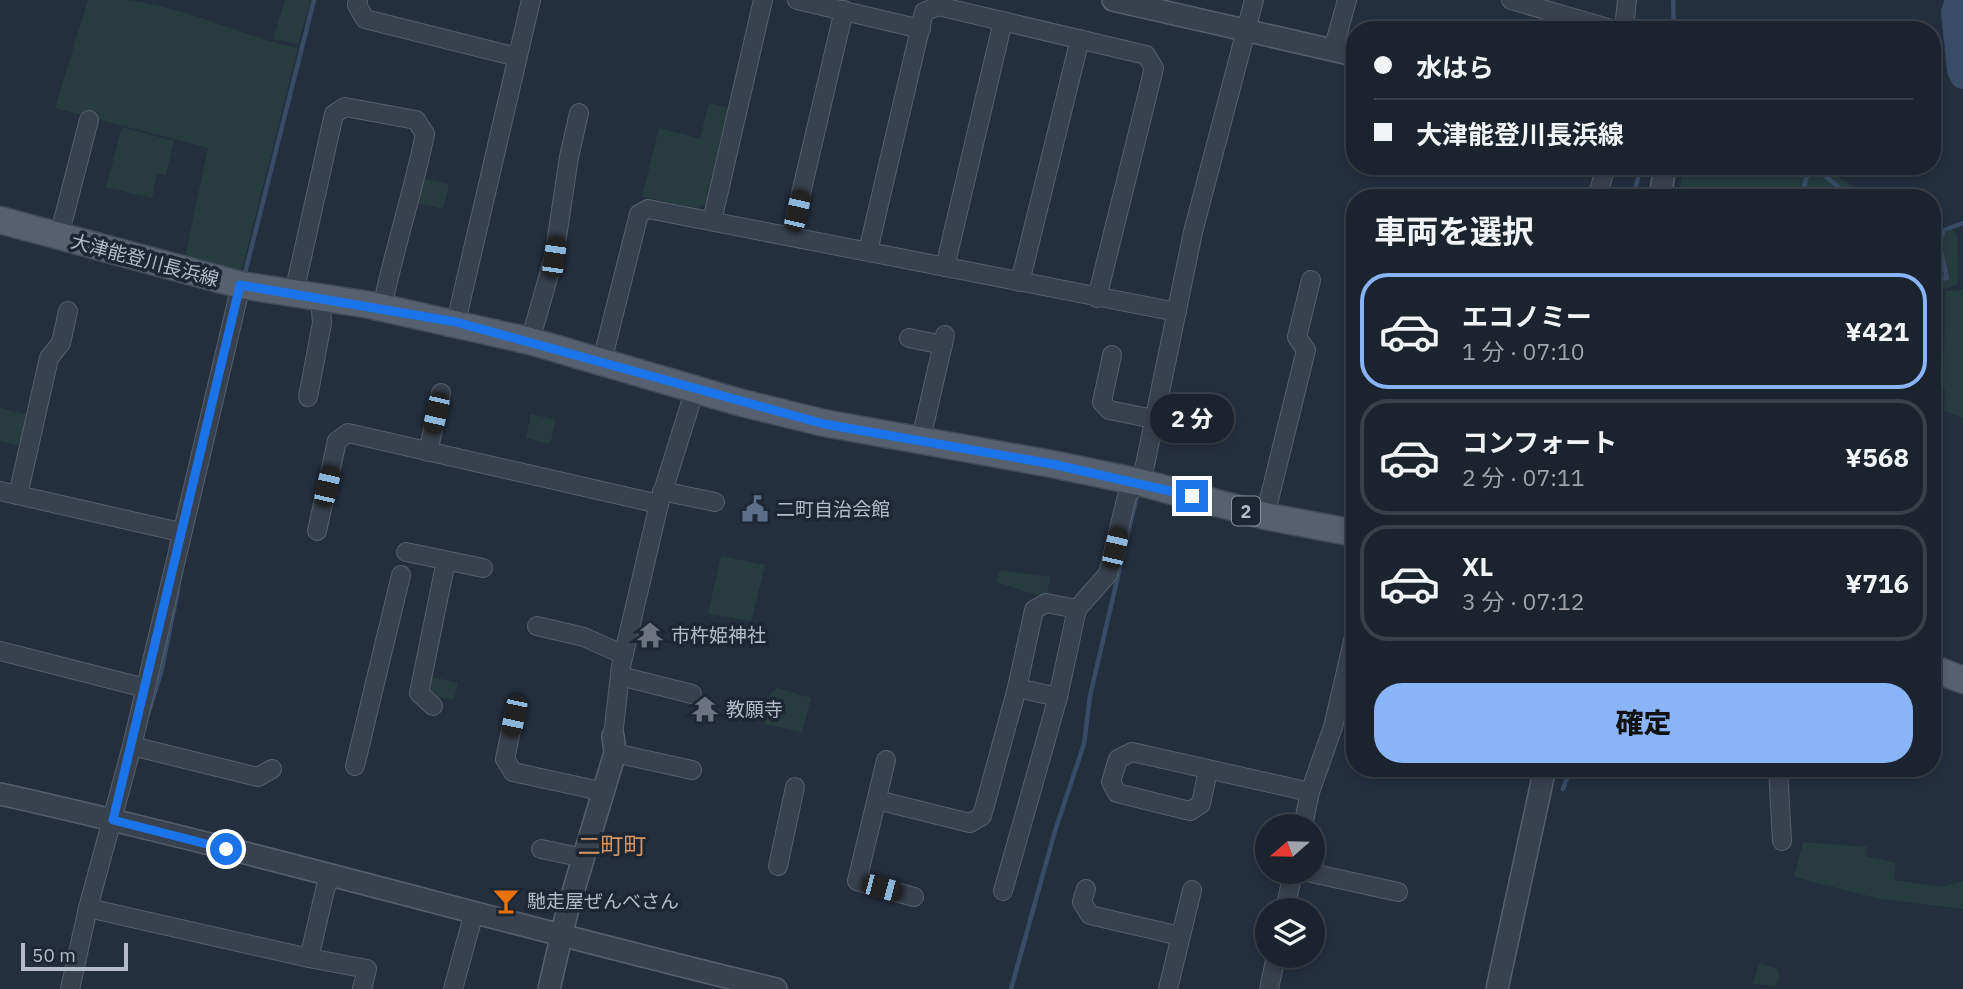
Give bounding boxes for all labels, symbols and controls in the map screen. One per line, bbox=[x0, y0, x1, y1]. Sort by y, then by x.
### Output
text: 水はら bbox=[1416, 50, 1494, 84]
text: 大津能登川長浜線 bbox=[1416, 117, 1624, 151]
car bbox=[783, 188, 812, 234]
text: 車両を選択 bbox=[1374, 210, 1534, 252]
street label: 大津能登川長浜線 bbox=[68, 229, 222, 291]
car bbox=[541, 235, 568, 279]
text: エコノミー bbox=[1462, 299, 1592, 333]
icon: car bbox=[1378, 300, 1441, 363]
text: ¥421 bbox=[1845, 314, 1909, 348]
text: 1 分 · 07:10 bbox=[1462, 336, 1585, 366]
car bbox=[422, 390, 451, 436]
callout: 2 分 bbox=[1150, 394, 1234, 444]
text: 2 分 bbox=[1171, 403, 1213, 433]
text: コンフォート bbox=[1462, 425, 1617, 459]
icon: car bbox=[1378, 426, 1441, 489]
text: ¥568 bbox=[1845, 440, 1909, 474]
text: 2 分 · 07:11 bbox=[1462, 462, 1585, 492]
car bbox=[313, 463, 342, 509]
route end bbox=[1176, 480, 1208, 512]
public building icon: 二町自治会館 bbox=[740, 494, 770, 524]
road number: 2 bbox=[1232, 496, 1260, 526]
place label: 二町自治会館 bbox=[776, 497, 890, 521]
car bbox=[1101, 525, 1130, 571]
text: XL bbox=[1462, 549, 1493, 583]
icon: car bbox=[1378, 552, 1441, 615]
text: ¥716 bbox=[1845, 566, 1909, 600]
text: 3 分 · 07:12 bbox=[1462, 586, 1585, 616]
temple icon: 市杵姫神社 bbox=[635, 620, 665, 650]
place label: 市杵姫神社 bbox=[671, 623, 766, 647]
button: 確定 bbox=[1374, 683, 1913, 763]
car bbox=[500, 693, 529, 739]
temple icon: 教願寺 bbox=[690, 694, 720, 724]
place label: 教願寺 bbox=[726, 697, 783, 721]
north arrow bbox=[1255, 814, 1325, 884]
map controls bbox=[1255, 814, 1325, 968]
district label: 二町町 bbox=[578, 830, 647, 860]
route start bbox=[210, 833, 242, 865]
car bbox=[859, 872, 906, 904]
bar icon: 馳走屋ぜんべさん bbox=[491, 886, 521, 916]
place label: 馳走屋ぜんべさん bbox=[527, 889, 679, 913]
button: layers bbox=[1255, 898, 1325, 968]
scale bar bbox=[21, 940, 128, 972]
text: 50 m bbox=[32, 943, 76, 967]

